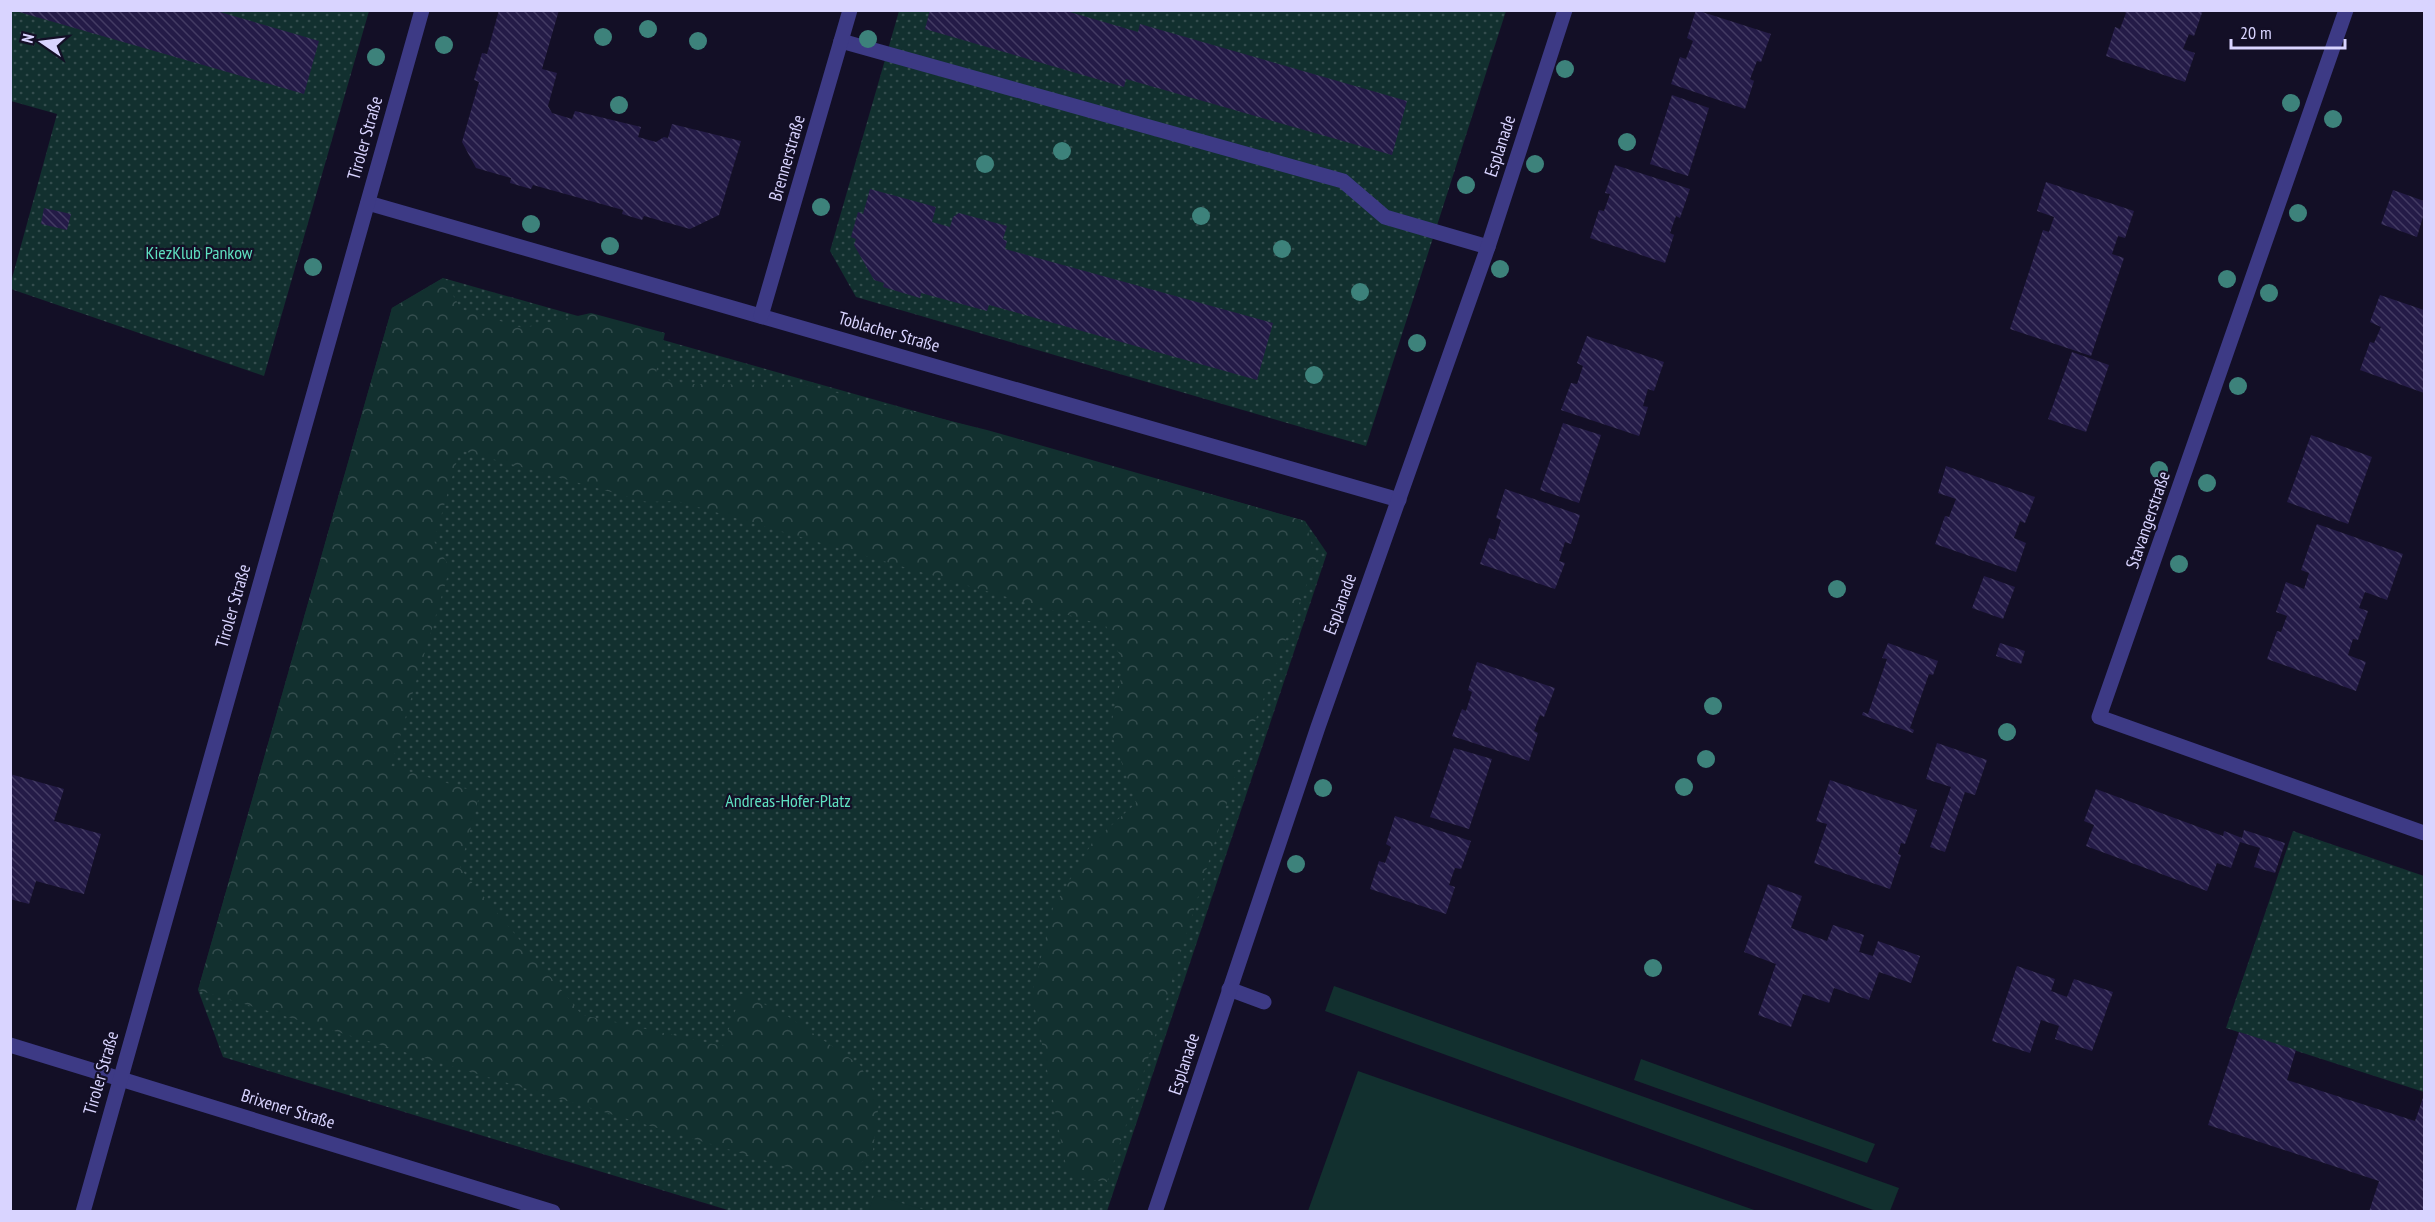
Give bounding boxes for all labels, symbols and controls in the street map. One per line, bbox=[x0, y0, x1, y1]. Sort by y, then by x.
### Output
north arrow bbox=[12, 12, 72, 72]
scale bar bbox=[2231, 12, 2345, 50]
text: 20 m bbox=[2240, 21, 2272, 44]
text: N bbox=[17, 32, 38, 45]
street label: Tiroler Straße bbox=[342, 93, 387, 182]
street label: Brennerstraße bbox=[763, 112, 810, 204]
street label: Esplanade bbox=[1479, 112, 1520, 180]
park label: KiezKlub Pankow bbox=[146, 241, 253, 264]
street label: Toblacher Straße bbox=[836, 306, 943, 357]
street label: Stavangerstraße bbox=[2120, 468, 2175, 572]
street label: Tiroler Straße bbox=[210, 561, 255, 650]
street label: Esplanade bbox=[1318, 570, 1361, 638]
park label: Andreas-Hofer-Platz bbox=[725, 789, 851, 812]
street label: Tiroler Straße bbox=[78, 1028, 123, 1117]
street label: Esplanade bbox=[1163, 1030, 1204, 1098]
street label: Brixener Straße bbox=[238, 1083, 338, 1134]

